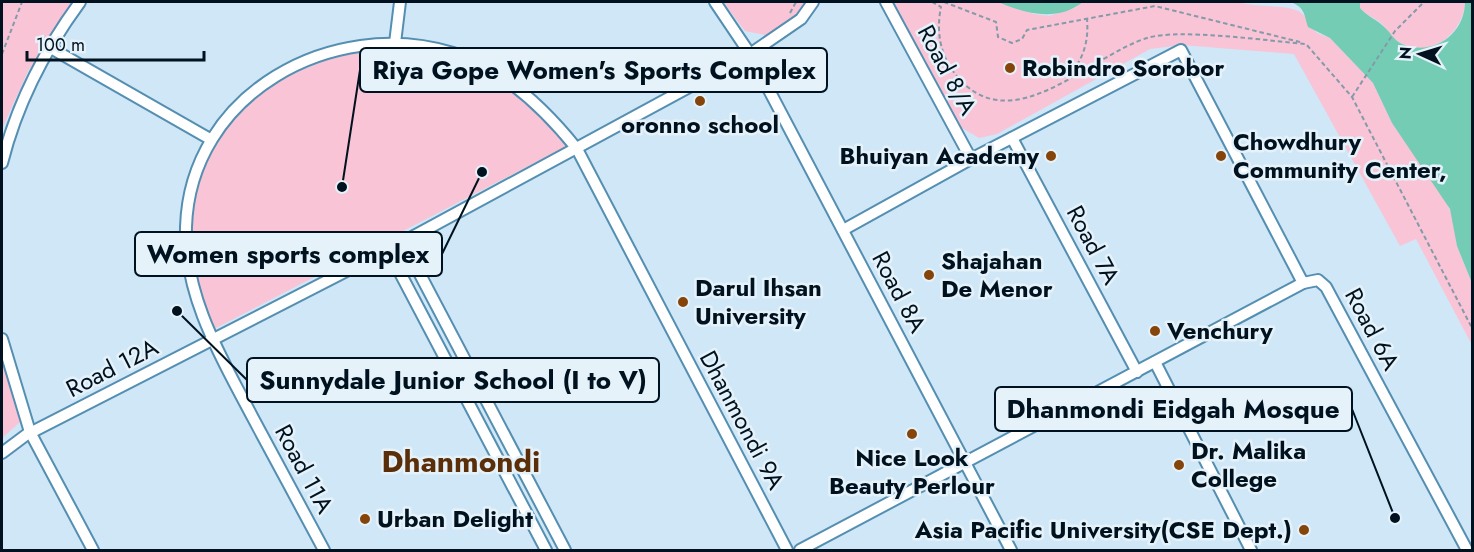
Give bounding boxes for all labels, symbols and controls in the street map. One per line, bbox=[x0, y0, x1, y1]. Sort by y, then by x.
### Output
street label: Road 8/A bbox=[909, 18, 986, 121]
scale bar bbox=[27, 24, 204, 62]
north arrow bbox=[1390, 24, 1450, 84]
text: 100 m bbox=[36, 32, 85, 58]
text: N bbox=[1394, 46, 1417, 60]
callout: Riya Gope Women's Sports Complex bbox=[360, 48, 827, 92]
place label: Robindro Sorobor bbox=[1022, 50, 1224, 85]
text: Riya Gope Women's Sports Complex bbox=[372, 51, 816, 89]
marker: Robindro Sorobor bbox=[1003, 61, 1017, 75]
marker: oronno school bbox=[693, 94, 707, 108]
place label: oronno school bbox=[621, 107, 779, 142]
place label: Chowdhury Community Center, bbox=[1233, 124, 1447, 187]
place label: Bhuiyan Academy bbox=[839, 138, 1039, 173]
marker: Bhuiyan Academy bbox=[1044, 149, 1058, 163]
marker: Chowdhury Community Center, bbox=[1214, 149, 1228, 163]
street label: Road 7A bbox=[1058, 199, 1129, 291]
callout: Women sports complex bbox=[135, 232, 442, 276]
text: Women sports complex bbox=[147, 235, 429, 273]
place label: Shajahan De Menor bbox=[941, 243, 1053, 306]
street label: Road 8A bbox=[863, 245, 936, 339]
marker: Shajahan De Menor bbox=[922, 268, 936, 282]
place label: Darul Ihsan University bbox=[695, 270, 822, 333]
street label: Road 6A bbox=[1336, 281, 1409, 376]
marker: Darul Ihsan University bbox=[676, 295, 690, 309]
place label: Venchury bbox=[1166, 313, 1273, 348]
marker: Venchury bbox=[1148, 324, 1162, 338]
street label: Road 12A bbox=[60, 329, 164, 406]
street label: Dhanmondi 9A bbox=[691, 344, 794, 495]
callout: Sunnydale Junior School (I to V) bbox=[247, 358, 659, 402]
text: Sunnydale Junior School (I to V) bbox=[259, 361, 647, 399]
callout: Dhanmondi Eidgah Mosque bbox=[995, 387, 1352, 431]
text: Dhanmondi Eidgah Mosque bbox=[1006, 390, 1340, 428]
street label: Road 11A bbox=[266, 418, 343, 520]
marker: Nice Look Beauty Perlour bbox=[905, 427, 919, 441]
place label: Dr. Malika College bbox=[1191, 433, 1306, 496]
district label: Dhanmondi bbox=[382, 440, 540, 483]
place label: Nice Look Beauty Perlour bbox=[829, 440, 995, 503]
marker: Dr. Malika College bbox=[1172, 458, 1186, 472]
place label: Urban Delight bbox=[377, 501, 533, 536]
marker: Urban Delight bbox=[358, 512, 372, 526]
place label: Asia Pacific University(CSE Dept.) bbox=[914, 512, 1292, 547]
marker: Asia Pacific University(CSE Dept.) bbox=[1297, 523, 1311, 537]

